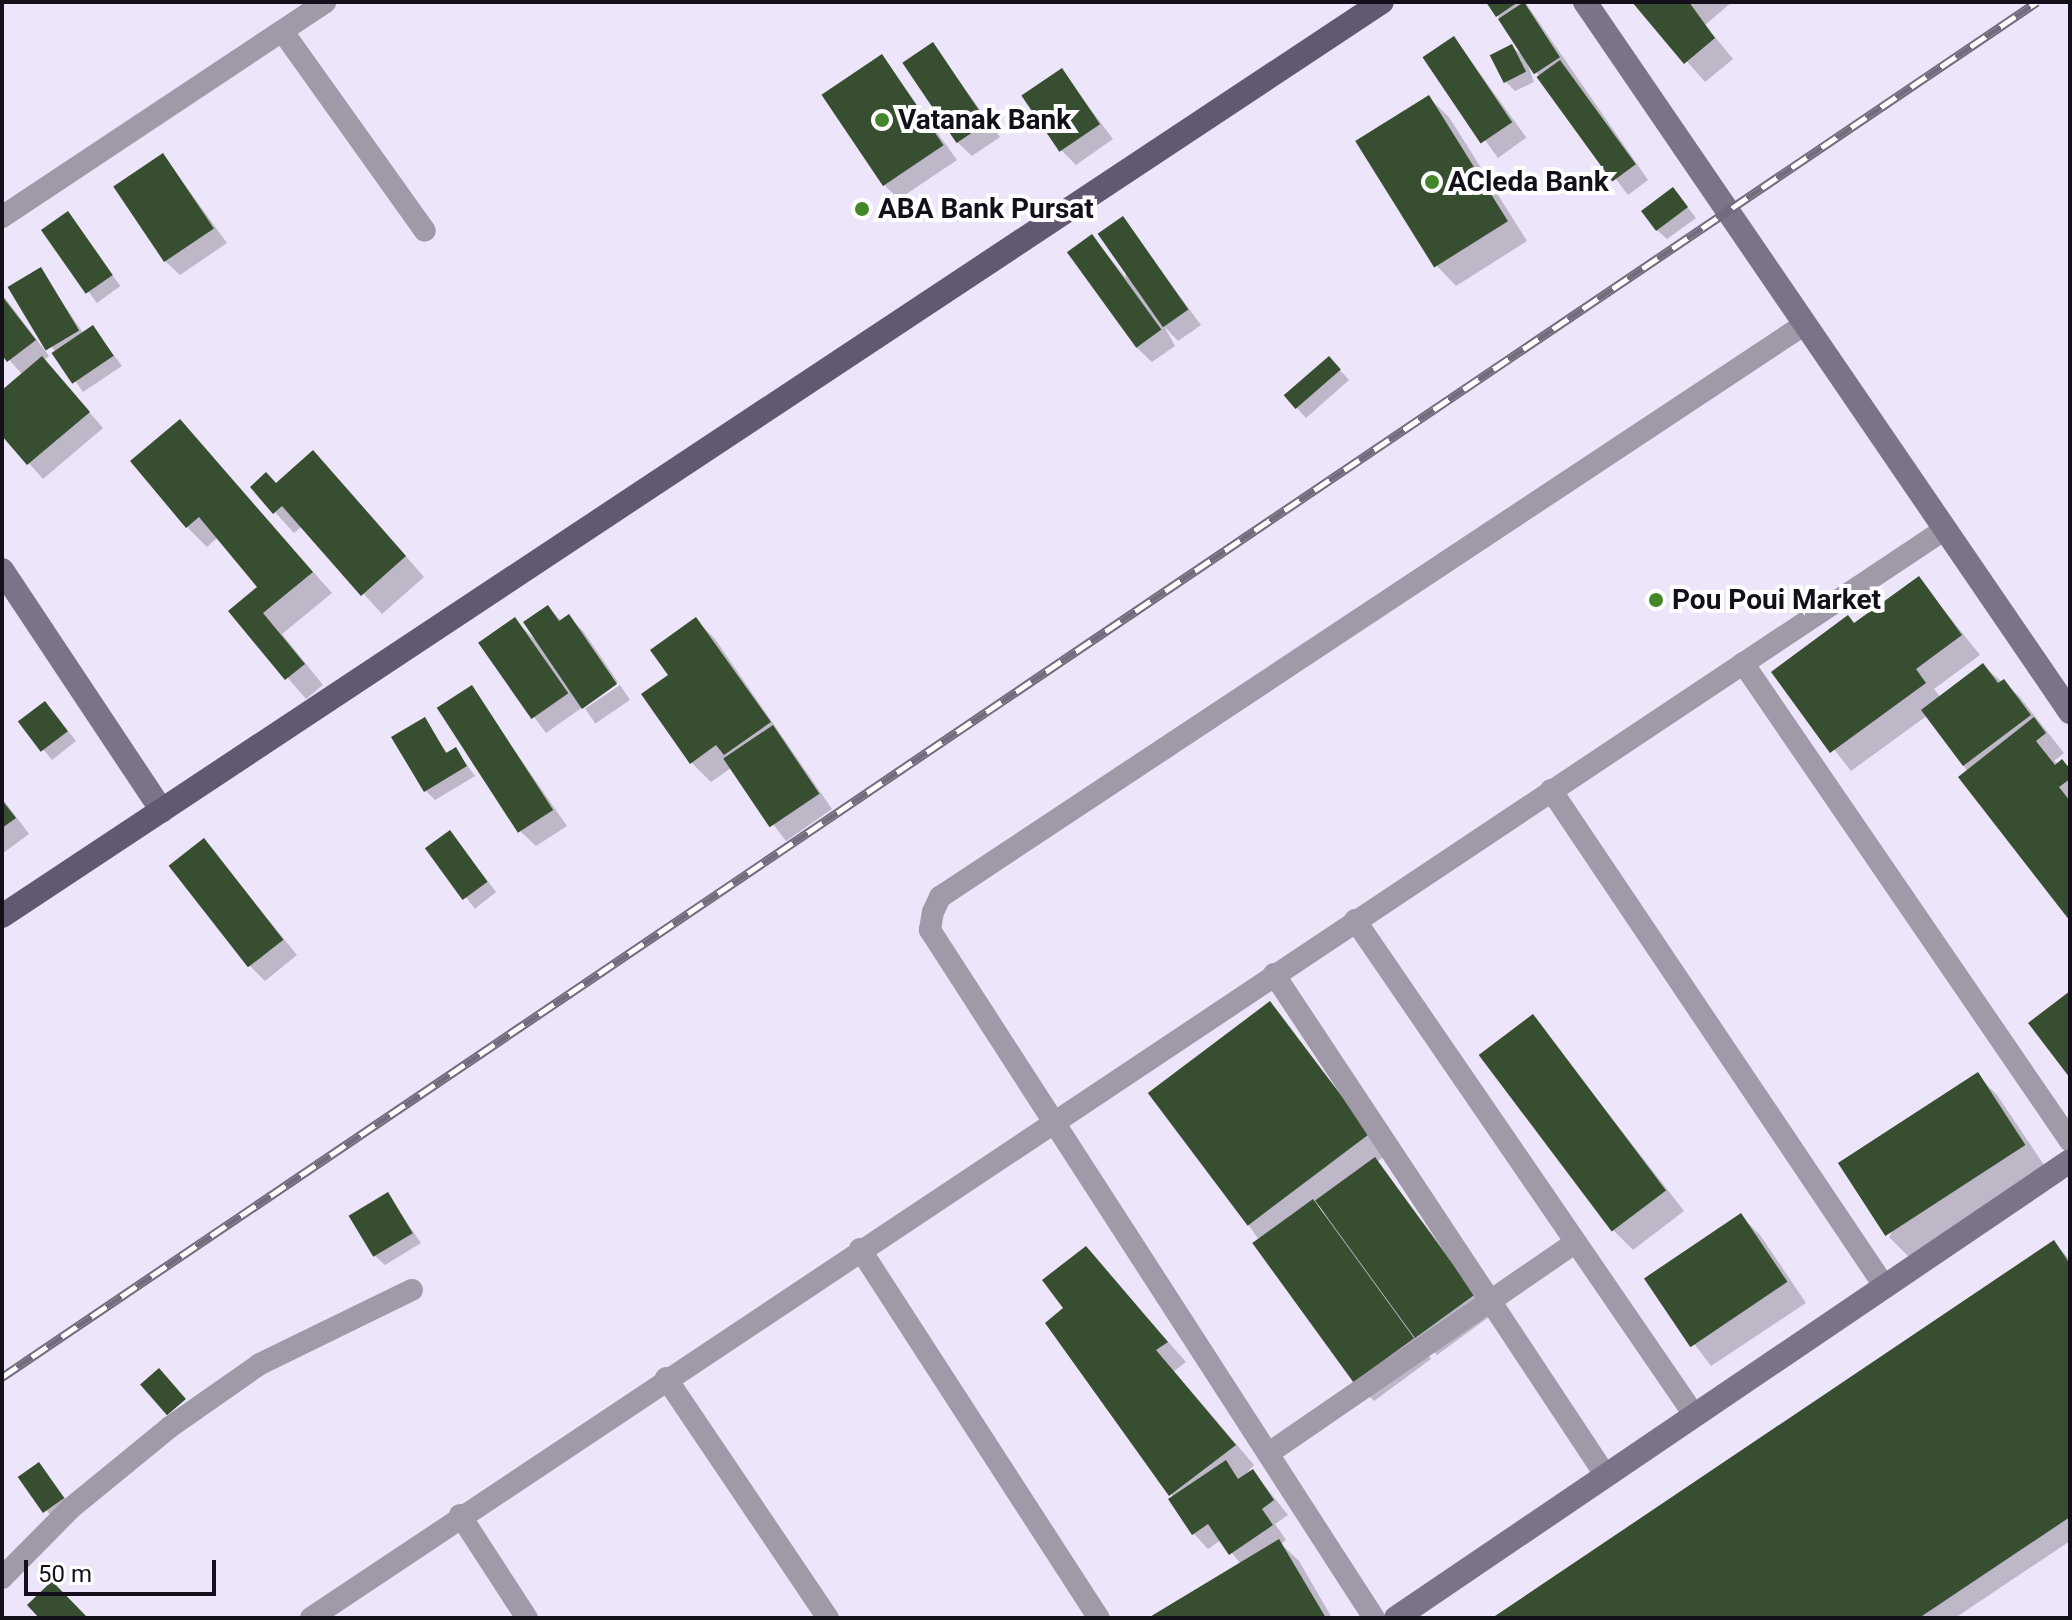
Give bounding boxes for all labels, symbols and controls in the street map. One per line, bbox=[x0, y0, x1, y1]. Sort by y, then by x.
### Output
place label: Vatanak Bank bbox=[898, 103, 1071, 137]
marker: Vatanak Bank bbox=[873, 111, 891, 129]
place label: ACleda Bank bbox=[1448, 165, 1609, 199]
marker: ACleda Bank bbox=[1423, 173, 1441, 191]
place label: ABA Bank Pursat bbox=[878, 192, 1094, 226]
marker: ABA Bank Pursat bbox=[853, 200, 871, 218]
place label: Pou Poui Market bbox=[1672, 583, 1881, 617]
marker: Pou Poui Market bbox=[1647, 591, 1665, 609]
scale bar bbox=[28, 1544, 220, 1594]
text: 50 m bbox=[38, 1560, 92, 1588]

